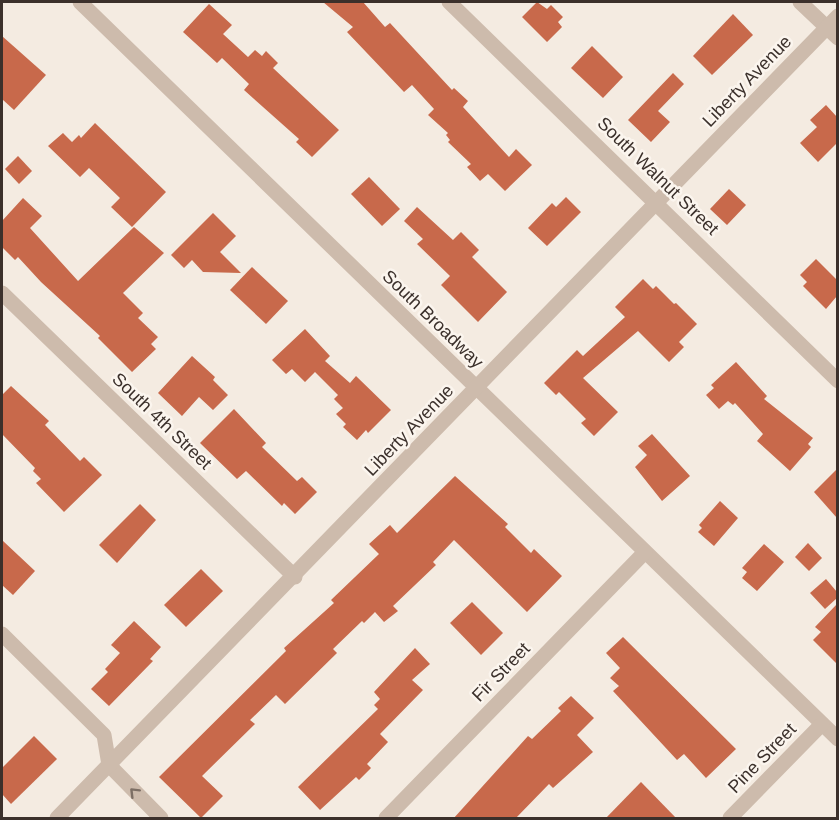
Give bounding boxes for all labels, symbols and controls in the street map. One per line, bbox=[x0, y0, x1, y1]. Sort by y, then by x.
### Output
street label: Liberty Avenue bbox=[699, 31, 795, 131]
street label: South Walnut Street bbox=[593, 113, 723, 239]
street label: South Broadway bbox=[379, 266, 487, 372]
street label: South 4th Street bbox=[108, 369, 216, 473]
street label: Liberty Avenue bbox=[361, 380, 457, 480]
street label: Fir Street bbox=[468, 638, 534, 706]
street label: Pine Street bbox=[724, 719, 800, 797]
one-way arrow bbox=[131, 789, 142, 800]

